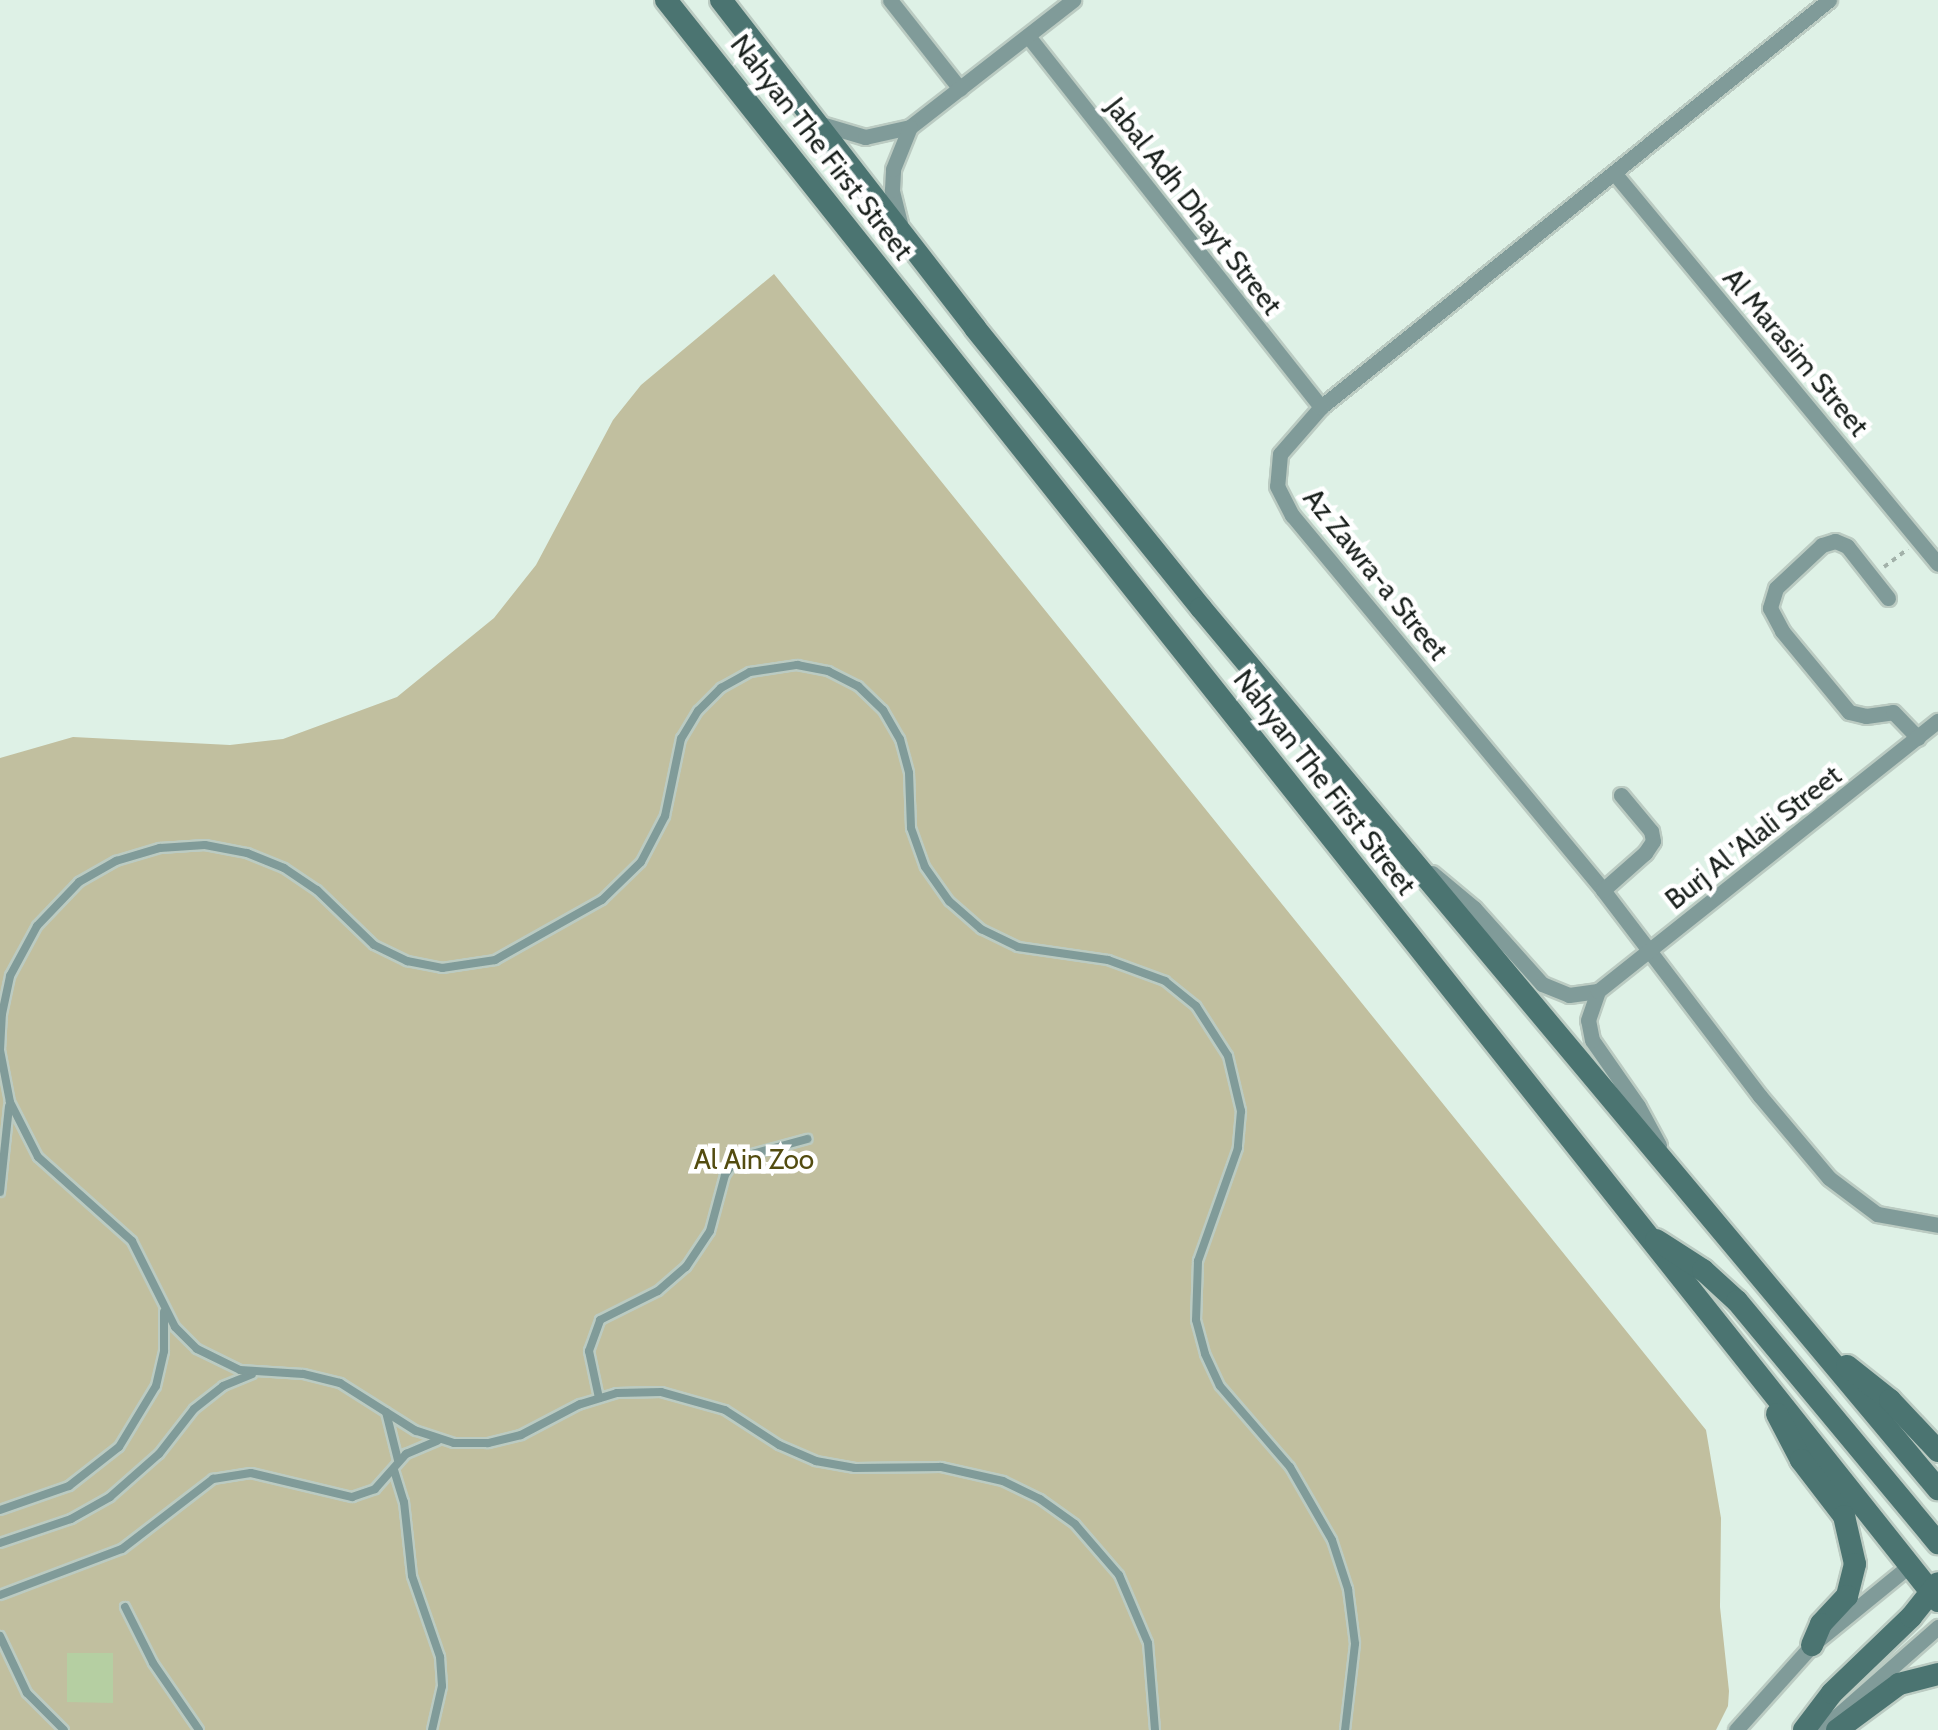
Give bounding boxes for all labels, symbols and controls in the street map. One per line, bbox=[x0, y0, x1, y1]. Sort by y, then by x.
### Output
street label: Nahyan The First Street bbox=[724, 28, 920, 266]
street label: Jabal Adh Dhayt Street bbox=[1099, 91, 1289, 321]
street label: Al Marasim Street bbox=[1716, 261, 1876, 443]
street label: Az Zawra-a Street bbox=[1297, 481, 1455, 667]
street label: Nahyan The First Street bbox=[1227, 663, 1423, 901]
street label: Burj Al 'Alali Street bbox=[1658, 758, 1848, 916]
park label: Al Ain Zoo bbox=[694, 1142, 814, 1176]

